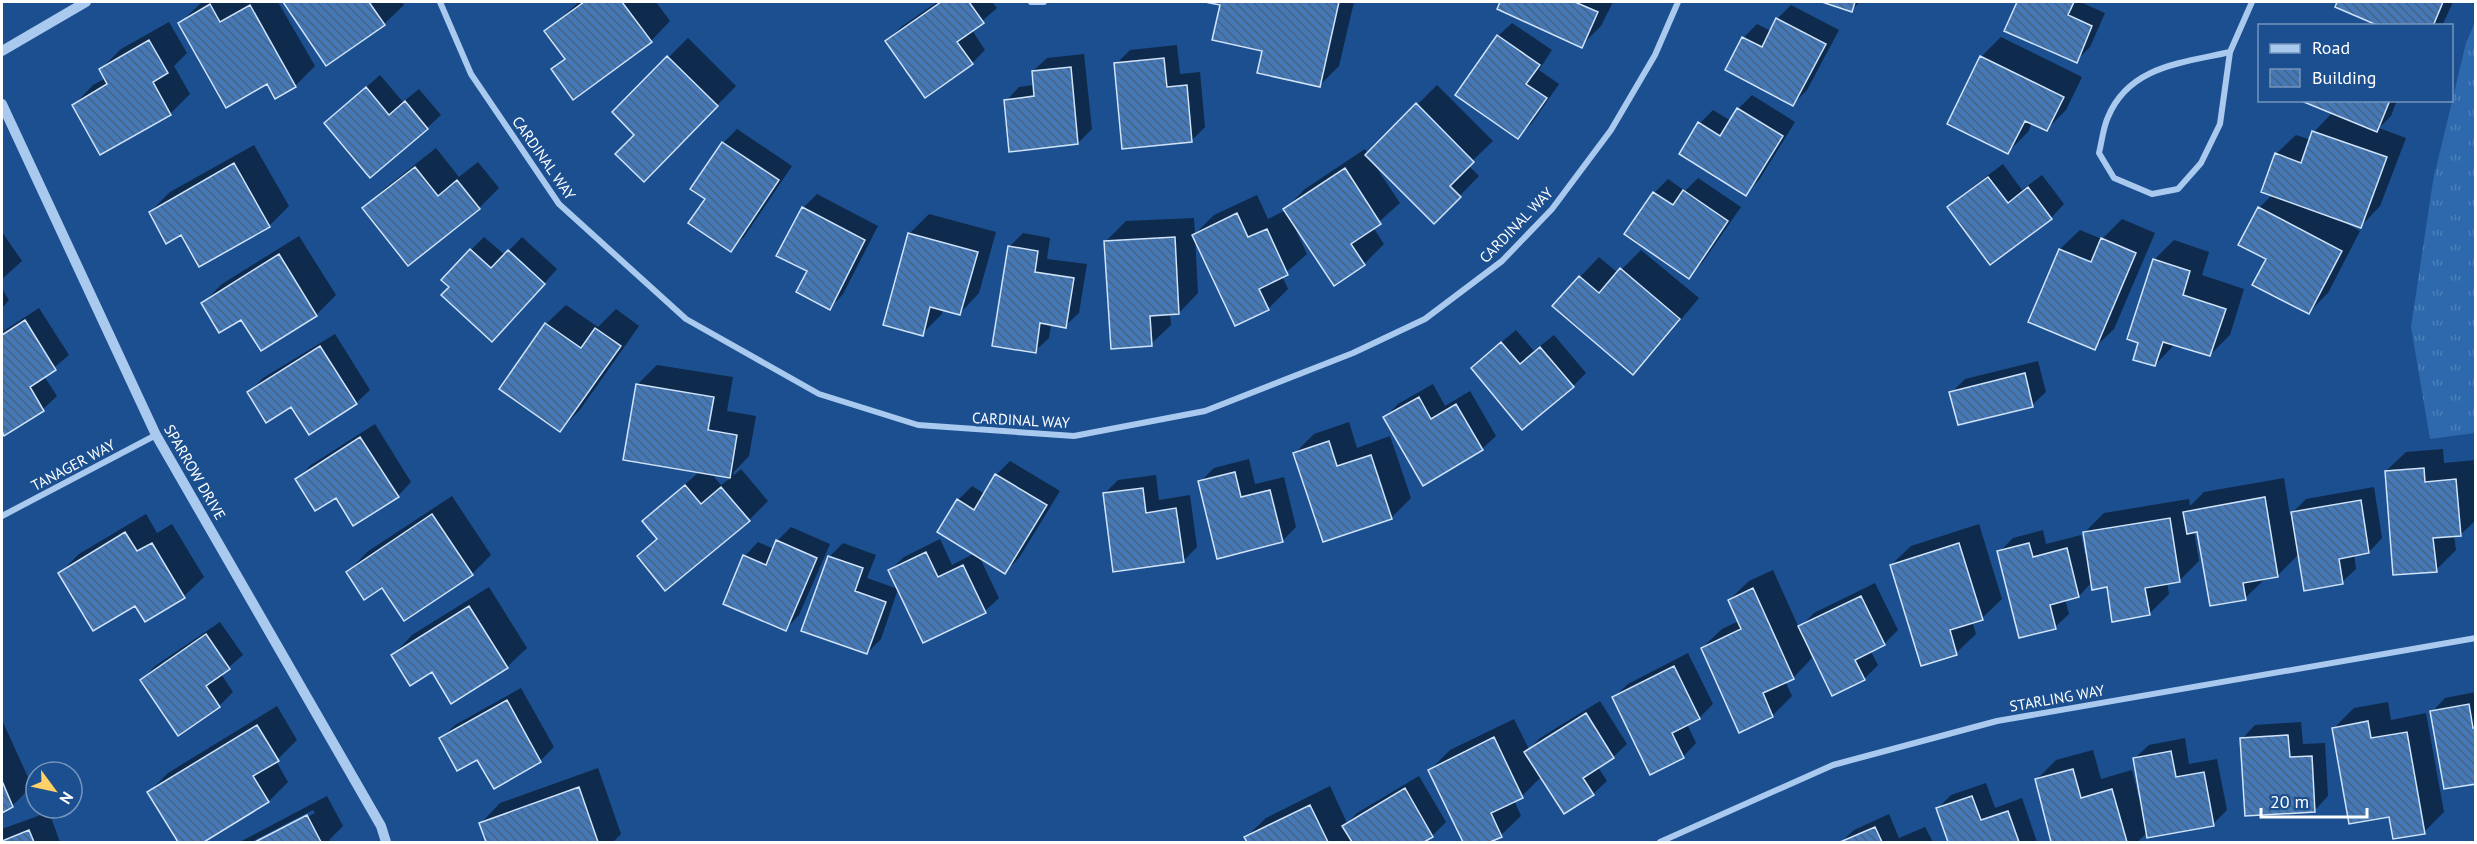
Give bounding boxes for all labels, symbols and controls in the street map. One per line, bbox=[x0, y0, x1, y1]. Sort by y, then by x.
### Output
legend bbox=[2258, 24, 2453, 102]
text: Road bbox=[2312, 36, 2350, 59]
text: Building bbox=[2312, 66, 2376, 89]
street label: CARDINAL WAY bbox=[508, 112, 580, 204]
street label: CARDINAL WAY bbox=[1475, 183, 1557, 267]
street label: CARDINAL WAY bbox=[972, 408, 1071, 432]
street label: SPARROW DRIVE bbox=[160, 421, 230, 523]
street label: TANAGER WAY bbox=[28, 435, 119, 495]
street label: STARLING WAY bbox=[2008, 680, 2107, 716]
north arrow bbox=[24, 760, 84, 820]
scale bar bbox=[2261, 781, 2368, 819]
text: N bbox=[55, 788, 78, 808]
text: 20 m bbox=[2270, 790, 2309, 813]

